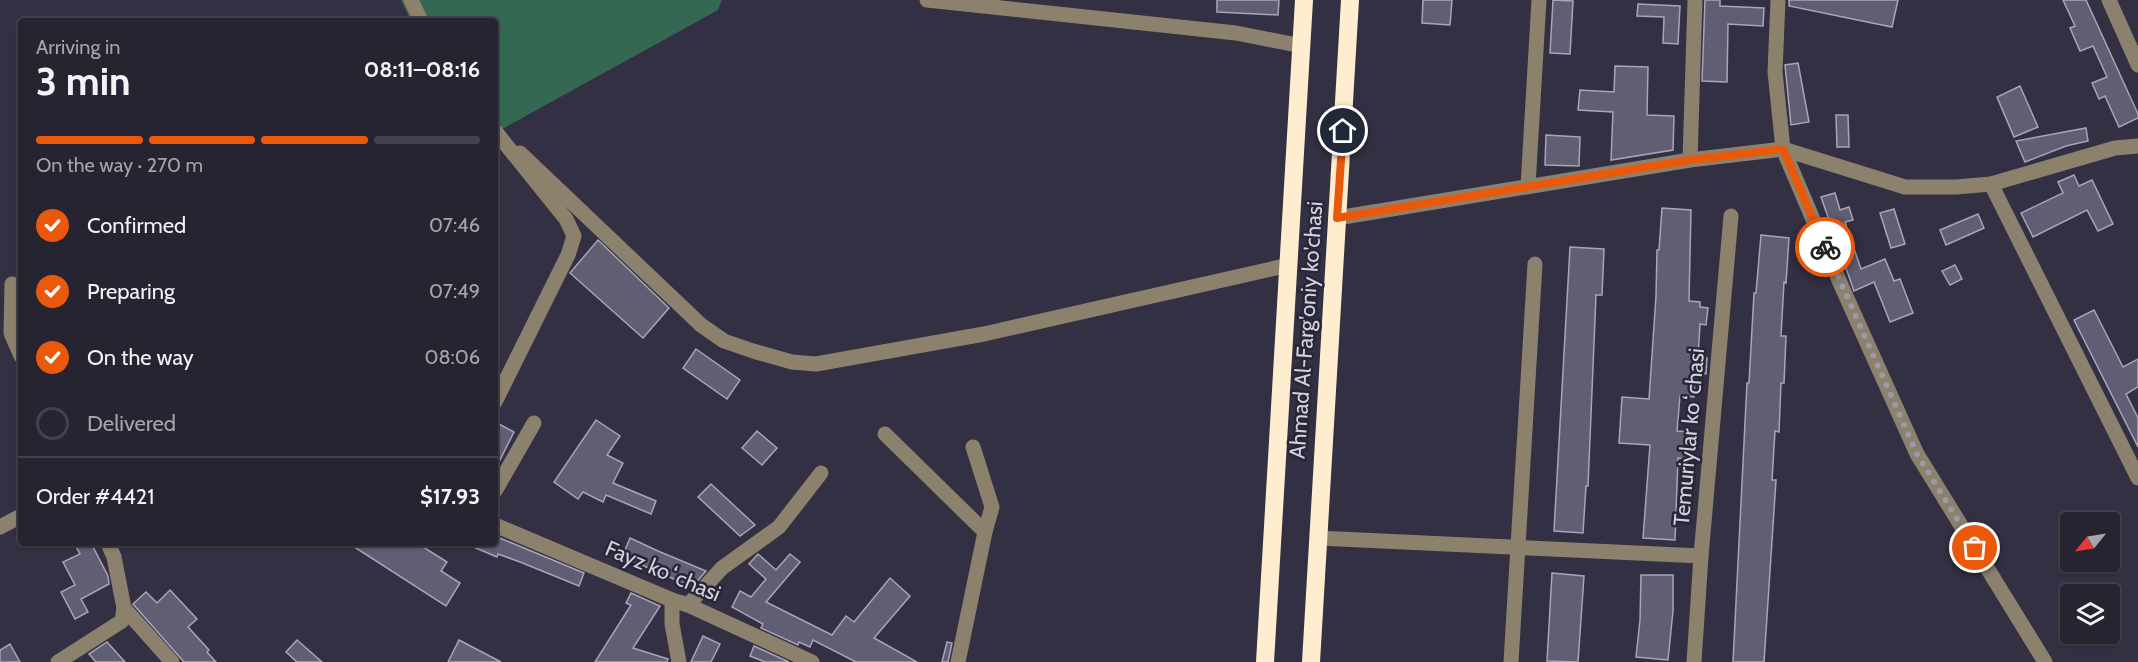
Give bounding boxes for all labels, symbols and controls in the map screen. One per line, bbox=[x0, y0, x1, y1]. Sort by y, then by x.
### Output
text: Arriving in bbox=[36, 35, 120, 59]
text: 08:11–08:16 bbox=[364, 56, 480, 83]
text: 3 min bbox=[36, 57, 131, 105]
pin bbox=[1317, 105, 1368, 156]
icon: home bbox=[1326, 114, 1359, 147]
text: On the way · 270 m bbox=[36, 153, 203, 177]
street label: Ahmad Al-Farg'oniy ko'chasi bbox=[1284, 200, 1328, 460]
icon: check bbox=[36, 209, 69, 242]
text: Confirmed bbox=[87, 212, 186, 239]
text: 07:46 bbox=[429, 213, 480, 237]
courier bbox=[1795, 217, 1855, 277]
icon: bike bbox=[1809, 231, 1842, 264]
icon: check bbox=[36, 275, 69, 308]
text: Preparing bbox=[87, 278, 175, 305]
text: 07:49 bbox=[429, 279, 480, 303]
icon: check bbox=[36, 341, 69, 374]
text: On the way bbox=[87, 344, 194, 371]
text: 08:06 bbox=[424, 345, 480, 369]
street label: Temuriylar koʻchasi bbox=[1668, 347, 1710, 527]
text: Delivered bbox=[87, 410, 176, 437]
text: Order #4421 bbox=[36, 483, 154, 510]
text: $17.93 bbox=[420, 483, 480, 510]
north arrow bbox=[2060, 512, 2120, 572]
map controls bbox=[2060, 512, 2120, 644]
pin bbox=[1949, 522, 2000, 573]
icon: bag bbox=[1958, 531, 1991, 564]
street label: Fayz koʻchasi bbox=[601, 535, 725, 607]
button: layers bbox=[2060, 584, 2120, 644]

